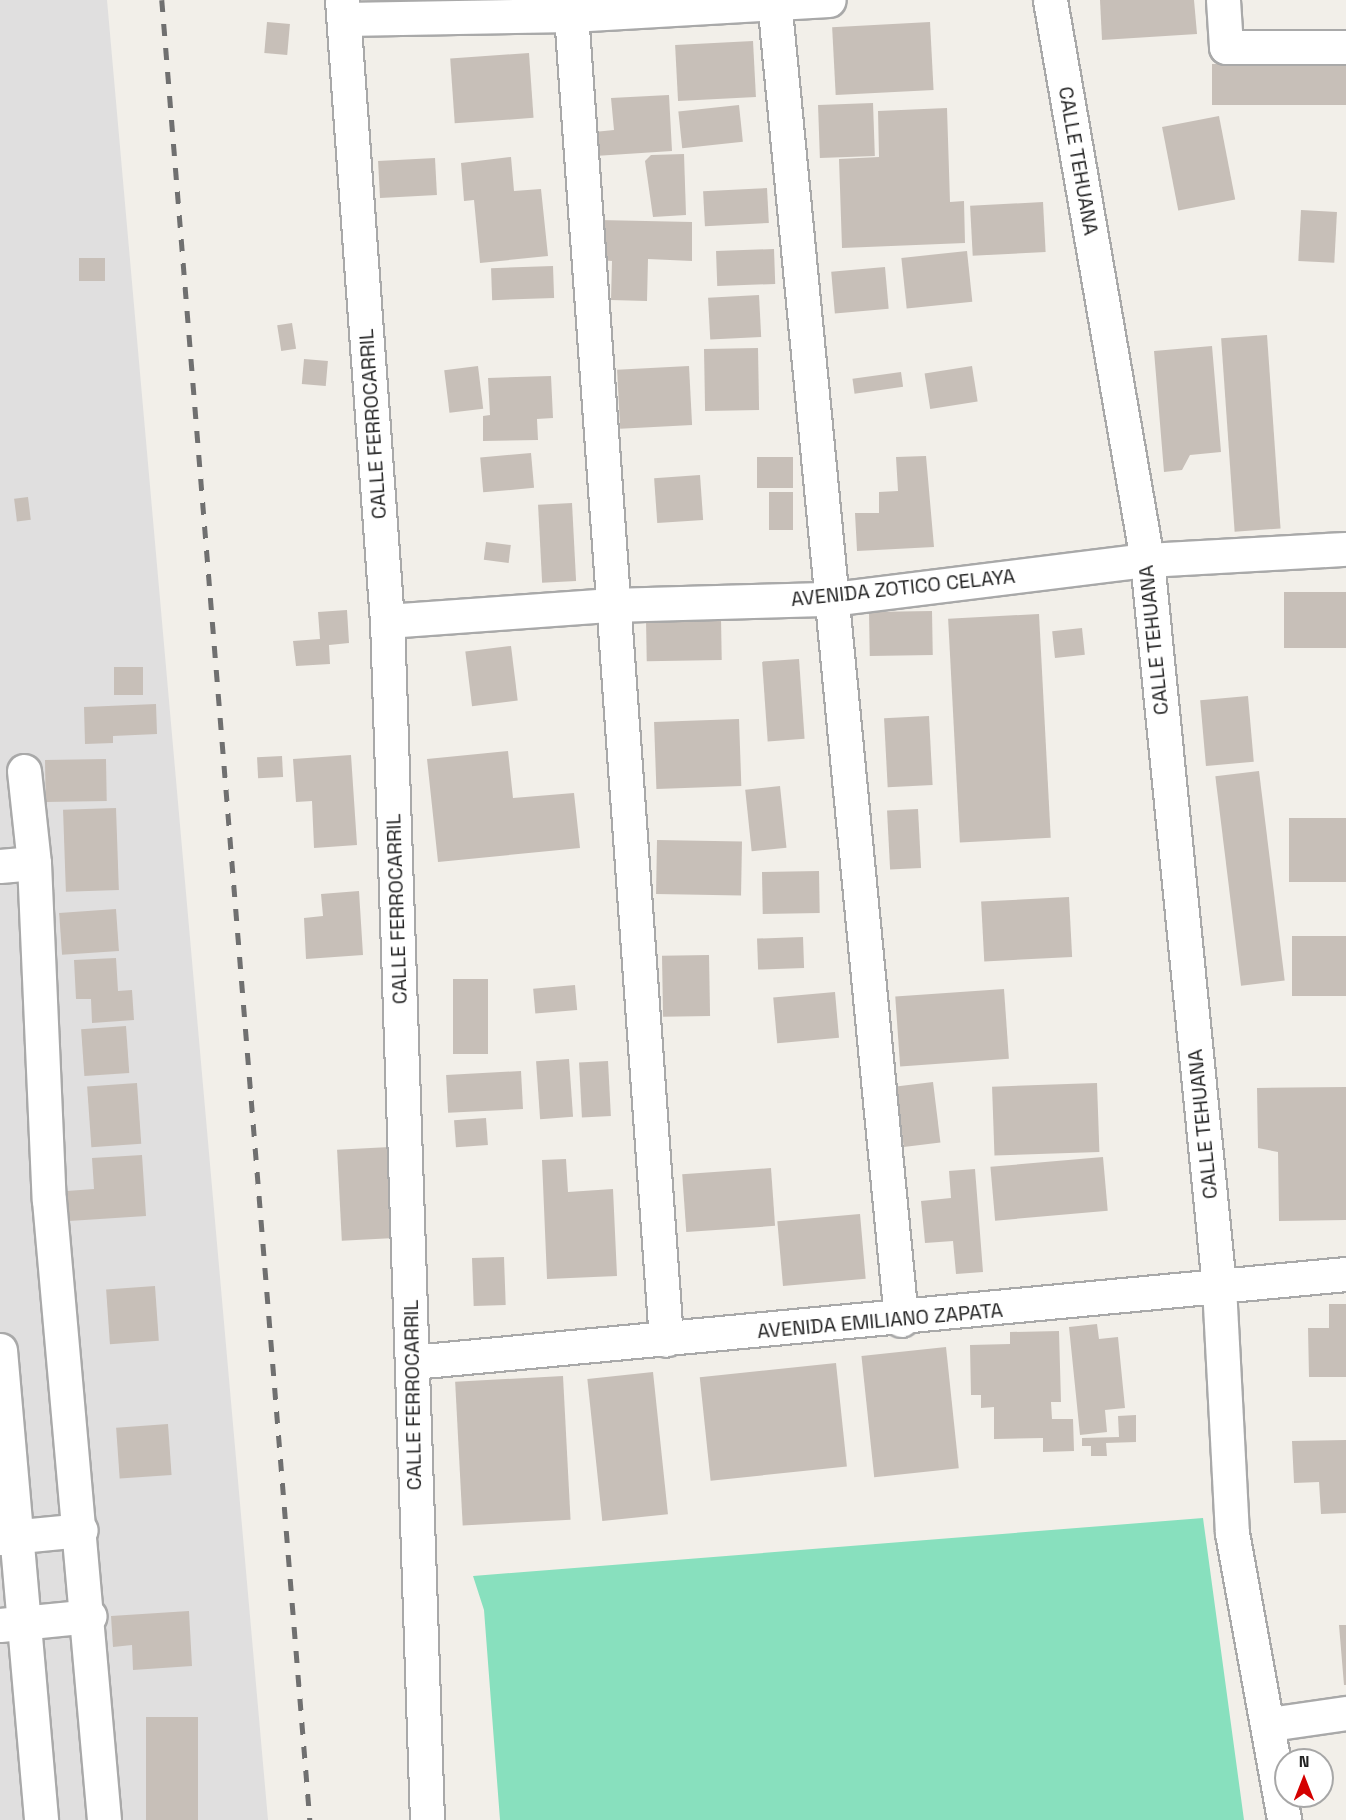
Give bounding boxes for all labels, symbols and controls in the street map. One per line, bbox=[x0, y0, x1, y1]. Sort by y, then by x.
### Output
street label: CALLE TEHUANA bbox=[1053, 84, 1103, 238]
street label: CALLE FERROCARRIL bbox=[354, 328, 392, 520]
street label: AVENIDA ZOTICO CELAYA bbox=[790, 564, 1016, 612]
street label: CALLE TEHUANA bbox=[1134, 564, 1174, 716]
street label: CALLE FERROCARRIL bbox=[382, 813, 412, 1005]
street label: CALLE TEHUANA bbox=[1183, 1048, 1223, 1200]
street label: AVENIDA EMILIANO ZAPATA bbox=[756, 1298, 1004, 1344]
street label: CALLE FERROCARRIL bbox=[399, 1300, 427, 1490]
north arrow bbox=[1274, 1748, 1334, 1808]
text: N bbox=[1299, 1751, 1309, 1772]

